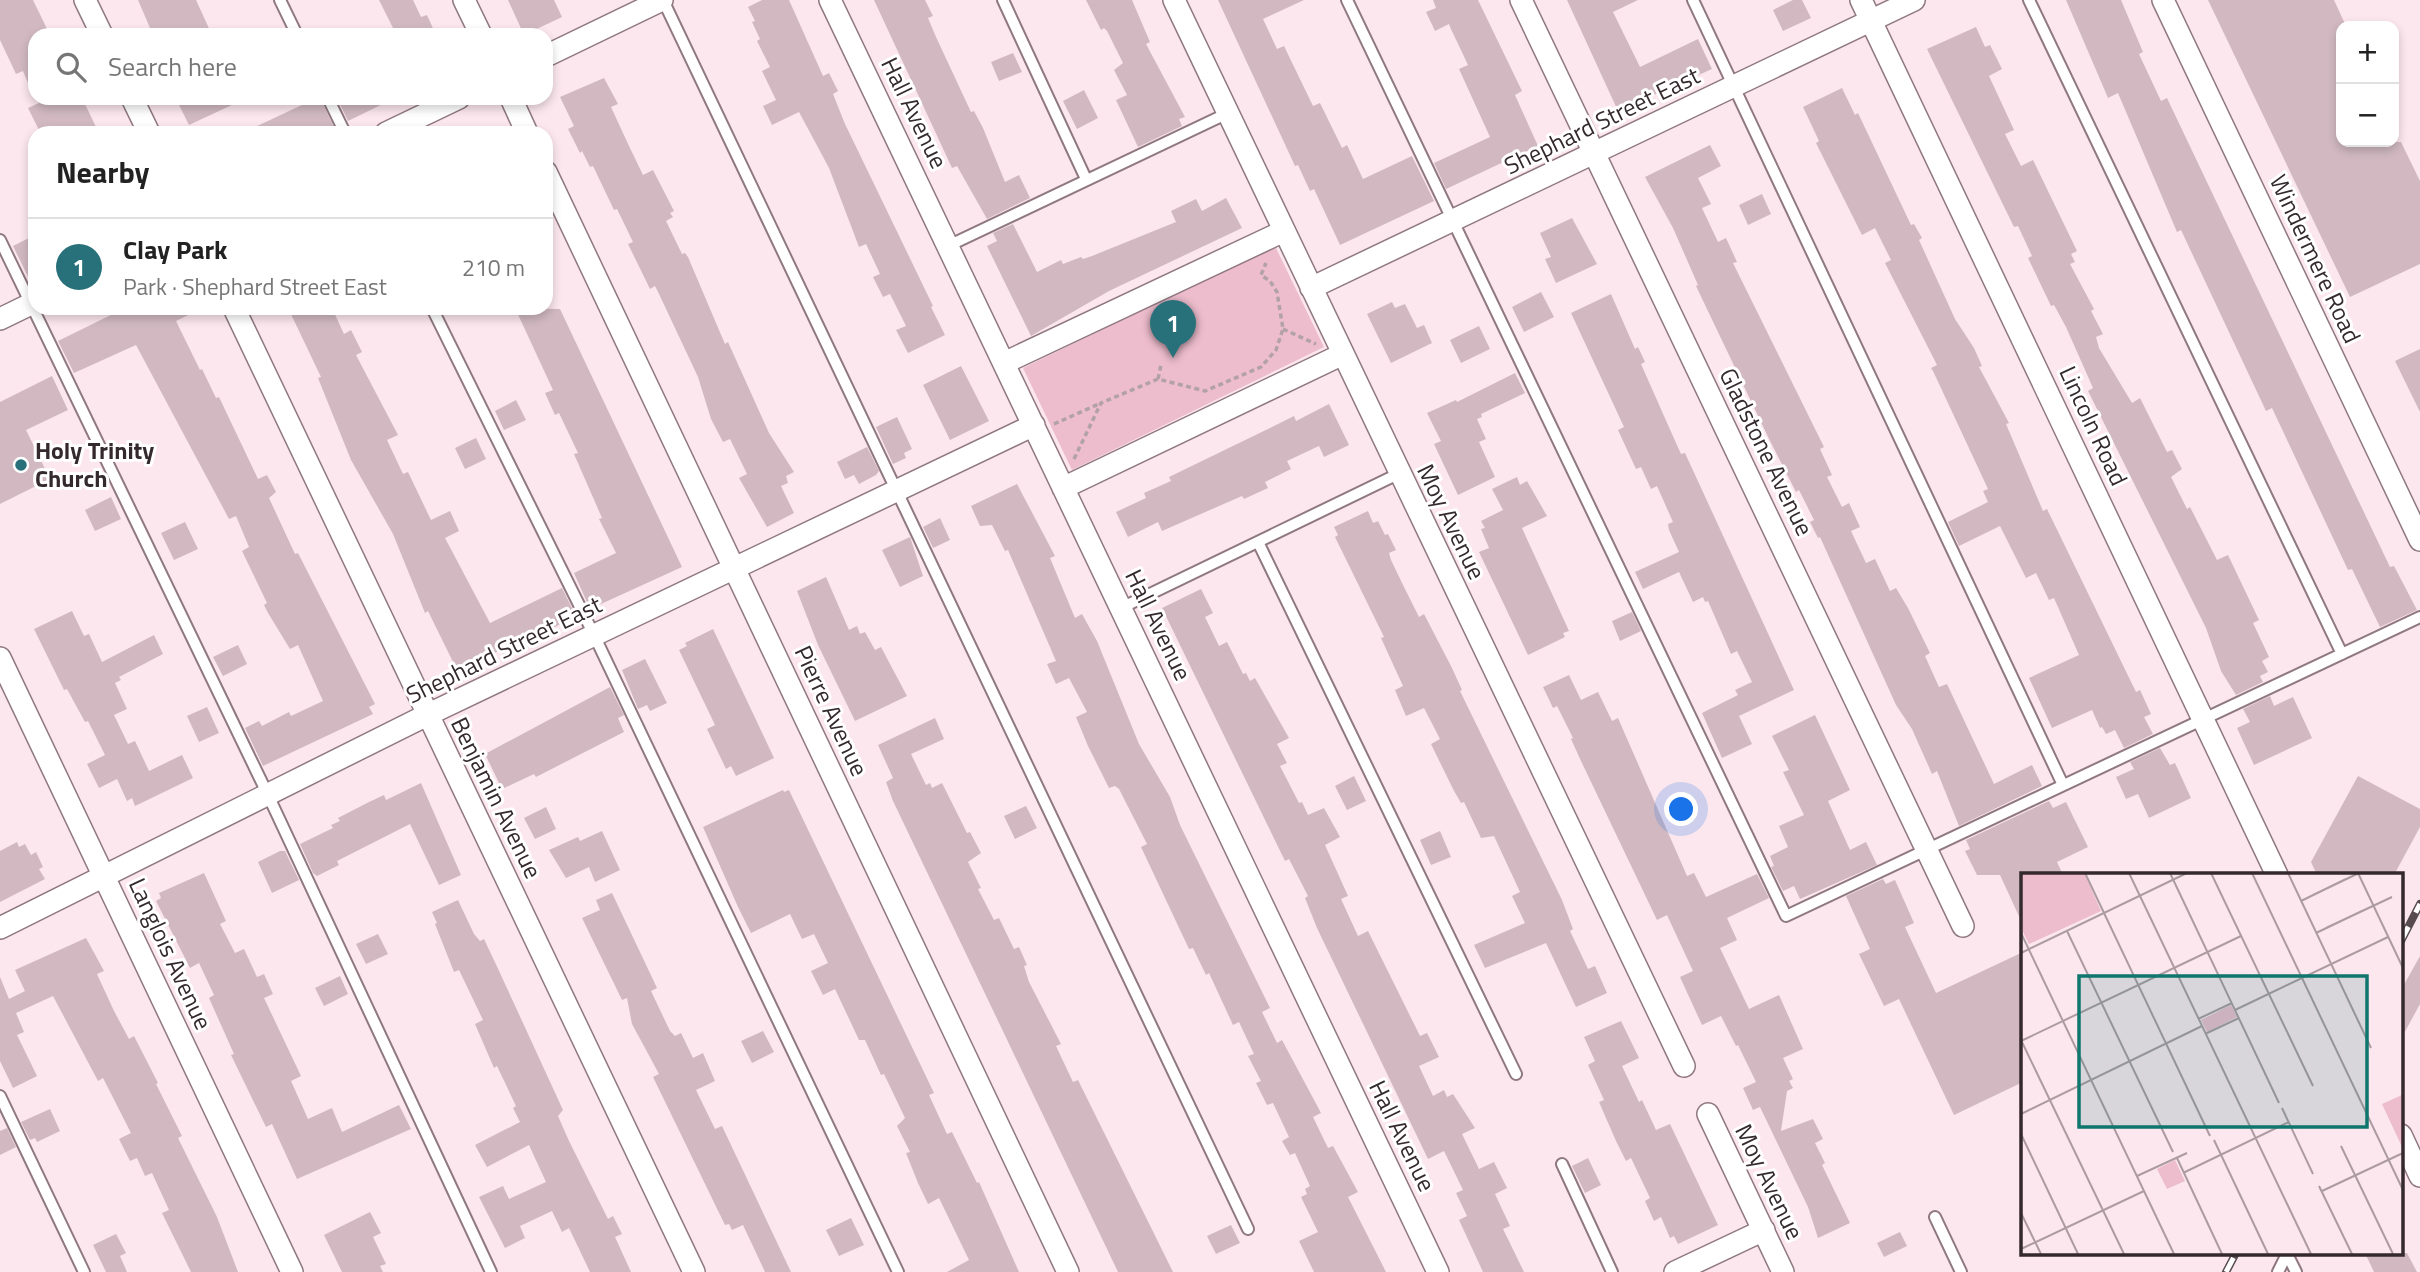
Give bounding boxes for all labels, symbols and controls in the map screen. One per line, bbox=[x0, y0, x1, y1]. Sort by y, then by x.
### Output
map controls bbox=[2336, 21, 2399, 147]
button: + bbox=[2336, 21, 2399, 84]
search box bbox=[28, 28, 553, 105]
text: Search here bbox=[108, 47, 237, 86]
icon: search bbox=[52, 48, 90, 86]
street label: Hall Avenue bbox=[872, 51, 957, 174]
street label: Shephard Street East bbox=[1498, 57, 1706, 183]
button: − bbox=[2336, 84, 2399, 147]
text: Nearby bbox=[56, 149, 149, 195]
street label: Windermere Road bbox=[2261, 168, 2371, 349]
text: Clay Park bbox=[123, 230, 228, 269]
text: 1 bbox=[73, 250, 85, 285]
text: 210 m bbox=[462, 250, 525, 285]
text: Park · Shephard Street East bbox=[123, 269, 387, 304]
pin: 1 bbox=[1150, 300, 1196, 358]
street label: Lincoln Road bbox=[2050, 360, 2137, 491]
street label: Gladstone Avenue bbox=[1711, 362, 1823, 542]
place label: Holy Trinity Church bbox=[35, 432, 154, 496]
marker: Holy Trinity Church bbox=[13, 457, 29, 473]
street label: Moy Avenue bbox=[1408, 458, 1495, 585]
street label: Hall Avenue bbox=[1116, 563, 1201, 686]
street label: Shephard Street East bbox=[400, 586, 608, 712]
street label: Pierre Avenue bbox=[786, 639, 878, 782]
street label: Benjamin Avenue bbox=[442, 711, 552, 884]
your location bbox=[1664, 792, 1698, 826]
street label: Langlois Avenue bbox=[120, 872, 222, 1035]
inset map bbox=[2021, 873, 2402, 1254]
street label: Hall Avenue bbox=[1360, 1074, 1445, 1197]
street label: Moy Avenue bbox=[1726, 1118, 1813, 1245]

